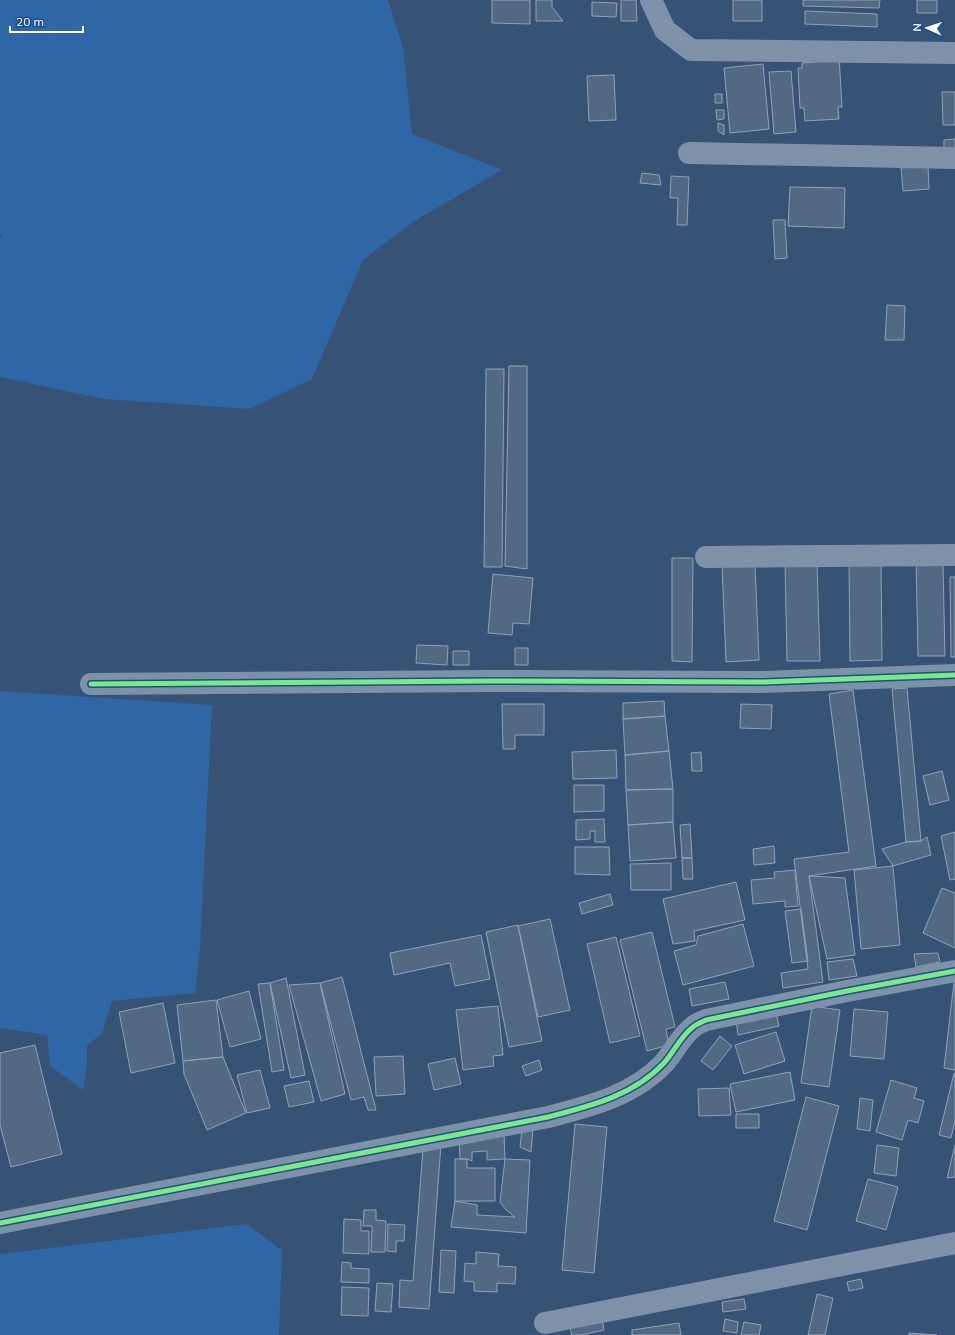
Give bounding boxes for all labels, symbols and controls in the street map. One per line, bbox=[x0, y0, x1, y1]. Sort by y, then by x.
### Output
scale bar bbox=[10, 8, 83, 34]
north arrow bbox=[907, 8, 947, 48]
text: 20 m bbox=[16, 14, 44, 29]
text: N bbox=[910, 23, 924, 32]

